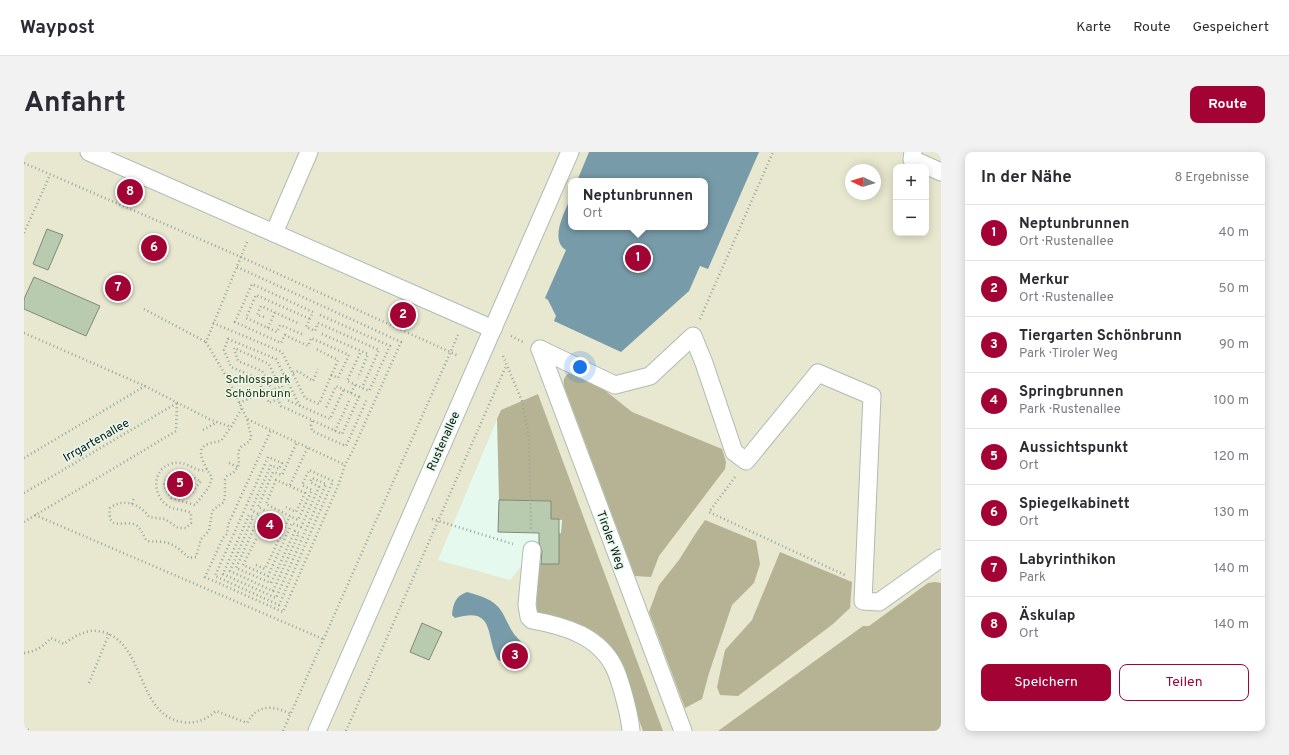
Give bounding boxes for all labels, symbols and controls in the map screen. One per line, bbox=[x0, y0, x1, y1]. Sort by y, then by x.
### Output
text: Waypost bbox=[20, 16, 95, 40]
text: Karte bbox=[1076, 19, 1111, 36]
text: Route bbox=[1133, 19, 1170, 36]
text: Gespeichert bbox=[1192, 19, 1269, 36]
text: Anfahrt bbox=[24, 86, 126, 122]
button: Route bbox=[1190, 86, 1265, 123]
north arrow bbox=[845, 164, 881, 200]
map controls bbox=[893, 164, 929, 236]
button: + bbox=[893, 164, 929, 200]
text: In der Nähe bbox=[981, 167, 1072, 189]
text: 8 Ergebnisse bbox=[1174, 170, 1249, 186]
pin: 8 bbox=[117, 177, 143, 207]
popup bbox=[568, 178, 708, 230]
text: Neptunbrunnen bbox=[583, 187, 693, 206]
button: − bbox=[893, 200, 929, 236]
text: Ort bbox=[583, 206, 603, 222]
text: Neptunbrunnen bbox=[1019, 215, 1129, 234]
text: 1 bbox=[991, 225, 997, 241]
text: 40 m bbox=[1219, 225, 1249, 241]
pin: 6 bbox=[141, 233, 167, 263]
text: Ort · Rustenallee bbox=[1019, 234, 1114, 250]
pin: 1 bbox=[625, 243, 651, 273]
text: Merkur bbox=[1019, 271, 1069, 290]
pin: 7 bbox=[105, 273, 131, 303]
text: 2 bbox=[990, 281, 998, 297]
text: 50 m bbox=[1219, 281, 1249, 297]
text: Ort · Rustenallee bbox=[1019, 290, 1114, 306]
pin: 2 bbox=[390, 300, 416, 330]
text: Tiergarten Schönbrunn bbox=[1019, 327, 1182, 346]
text: 3 bbox=[990, 337, 998, 353]
text: 90 m bbox=[1219, 337, 1249, 353]
text: Park · Tiroler Weg bbox=[1019, 346, 1118, 362]
your location bbox=[570, 357, 590, 377]
park label: Schlosspark Schönbrunn bbox=[225, 372, 291, 402]
text: Springbrunnen bbox=[1019, 383, 1124, 402]
text: 4 bbox=[990, 393, 998, 409]
text: 100 m bbox=[1213, 393, 1249, 409]
text: Park · Rustenallee bbox=[1019, 402, 1121, 418]
street label: Rustenallee bbox=[424, 409, 464, 474]
street label: Irrgartenallee bbox=[60, 415, 133, 466]
text: Aussichtspunkt bbox=[1019, 439, 1128, 458]
text: 5 bbox=[990, 449, 998, 465]
text: 120 m bbox=[1214, 449, 1249, 465]
text: Ort bbox=[1019, 458, 1039, 474]
pin: 5 bbox=[167, 469, 193, 499]
text: Spiegelkabinett bbox=[1019, 495, 1130, 514]
text: 6 bbox=[990, 505, 998, 521]
text: 130 m bbox=[1214, 505, 1249, 521]
street label: Tiroler Weg bbox=[592, 509, 628, 572]
pin: 4 bbox=[257, 511, 283, 541]
text: Ort bbox=[1019, 514, 1039, 530]
text: Labyrinthikon bbox=[1019, 551, 1116, 570]
text: 7 bbox=[991, 561, 997, 577]
text: 140 m bbox=[1214, 561, 1249, 577]
text: Park bbox=[1019, 570, 1046, 586]
text: Äskulap bbox=[1019, 607, 1076, 626]
text: 8 bbox=[990, 617, 998, 633]
text: 140 m bbox=[1214, 617, 1249, 633]
text: Ort bbox=[1019, 626, 1039, 642]
pin: 3 bbox=[502, 641, 528, 671]
button: Speichern bbox=[981, 664, 1111, 701]
button: Teilen bbox=[1119, 664, 1249, 701]

